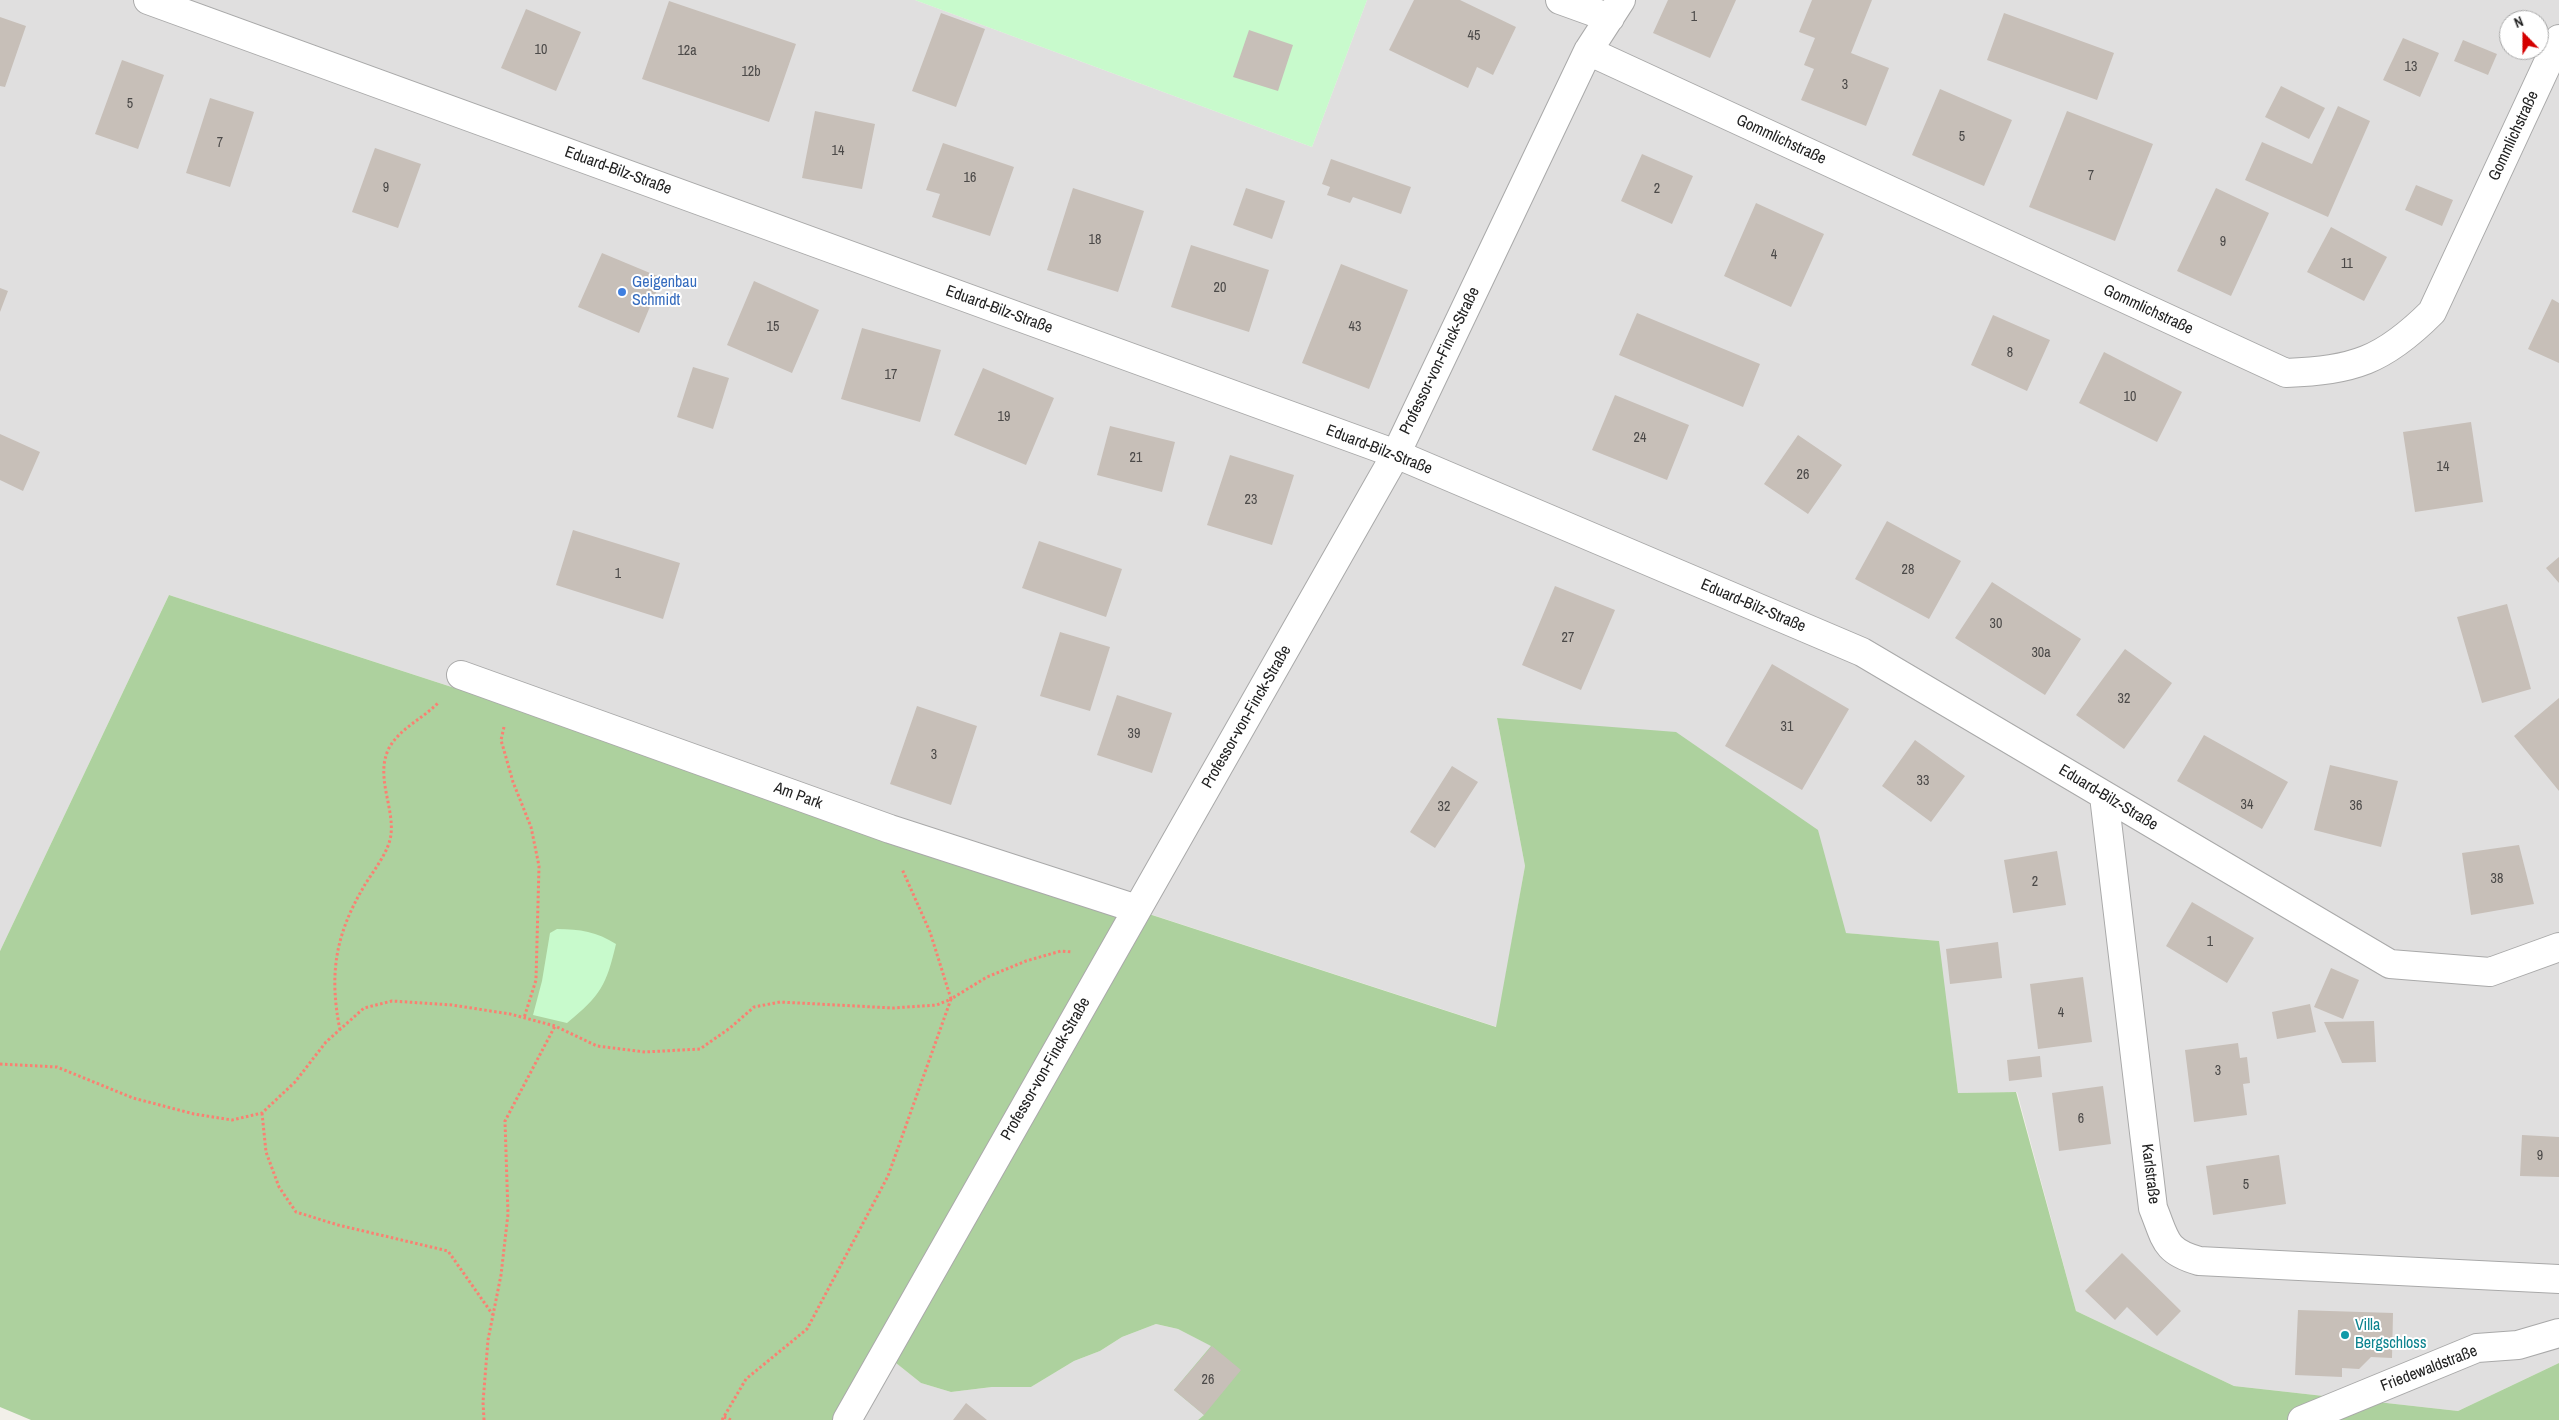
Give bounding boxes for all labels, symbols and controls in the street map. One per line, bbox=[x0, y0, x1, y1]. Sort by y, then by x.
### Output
house number: 1 bbox=[1691, 9, 1697, 25]
north arrow bbox=[2499, 10, 2549, 60]
text: N bbox=[2512, 12, 2526, 32]
house number: 45 bbox=[1468, 28, 1480, 44]
house number: 10 bbox=[535, 42, 547, 58]
house number: 12a bbox=[677, 43, 697, 59]
house number: 13 bbox=[2405, 59, 2417, 75]
house number: 12b bbox=[741, 64, 761, 80]
house number: 3 bbox=[1842, 77, 1848, 93]
street label: Gommlichstraße bbox=[2485, 88, 2543, 184]
house number: 5 bbox=[127, 96, 133, 112]
street label: Gommlichstraße bbox=[1733, 111, 1829, 169]
house number: 5 bbox=[1959, 129, 1965, 145]
house number: 7 bbox=[217, 135, 223, 151]
street label: Eduard-Bilz-Straße bbox=[562, 143, 674, 199]
house number: 14 bbox=[832, 143, 844, 159]
house number: 7 bbox=[2088, 168, 2094, 184]
house number: 16 bbox=[964, 170, 976, 186]
house number: 9 bbox=[383, 180, 389, 196]
house number: 2 bbox=[1654, 181, 1660, 197]
house number: 18 bbox=[1089, 232, 1101, 248]
house number: 9 bbox=[2220, 234, 2226, 250]
house number: 4 bbox=[1771, 247, 1777, 263]
house number: 11 bbox=[2341, 256, 2353, 272]
place label: Geigenbau Schmidt bbox=[632, 273, 697, 311]
house number: 20 bbox=[1214, 280, 1226, 296]
street label: Gommlichstraße bbox=[2100, 281, 2196, 339]
street label: Eduard-Bilz-Straße bbox=[943, 282, 1055, 338]
street label: Professor-von-Finck-Straße bbox=[1396, 284, 1484, 438]
marker: Geigenbau Schmidt bbox=[616, 286, 628, 298]
house number: 15 bbox=[767, 319, 779, 335]
house number: 43 bbox=[1349, 319, 1361, 335]
house number: 8 bbox=[2007, 345, 2013, 361]
house number: 17 bbox=[885, 367, 897, 383]
house number: 10 bbox=[2124, 389, 2136, 405]
house number: 19 bbox=[998, 409, 1010, 425]
street label: Eduard-Bilz-Straße bbox=[1323, 421, 1435, 479]
house number: 24 bbox=[1634, 430, 1646, 446]
house number: 21 bbox=[1130, 450, 1142, 466]
house number: 14 bbox=[2437, 459, 2449, 475]
house number: 26 bbox=[1797, 467, 1809, 483]
house number: 23 bbox=[1245, 492, 1257, 508]
house number: 28 bbox=[1902, 562, 1914, 578]
house number: 1 bbox=[615, 566, 621, 582]
street label: Eduard-Bilz-Straße bbox=[1698, 575, 1808, 637]
house number: 30 bbox=[1990, 616, 2002, 632]
house number: 27 bbox=[1562, 630, 1574, 646]
street label: Professor-von-Finck-Straße bbox=[1198, 642, 1296, 792]
house number: 30a bbox=[2031, 645, 2051, 661]
house number: 32 bbox=[2118, 691, 2130, 707]
house number: 31 bbox=[1781, 719, 1793, 735]
house number: 39 bbox=[1128, 726, 1140, 742]
house number: 3 bbox=[931, 747, 937, 763]
street label: Eduard-Bilz-Straße bbox=[2055, 761, 2161, 835]
house number: 33 bbox=[1917, 773, 1929, 789]
street label: Am Park bbox=[771, 778, 825, 814]
house number: 34 bbox=[2241, 797, 2253, 813]
house number: 36 bbox=[2350, 798, 2362, 814]
house number: 32 bbox=[1438, 799, 1450, 815]
house number: 38 bbox=[2491, 871, 2503, 887]
house number: 2 bbox=[2032, 874, 2038, 890]
house number: 1 bbox=[2207, 934, 2213, 950]
street label: Professor-von-Finck-Straße bbox=[997, 994, 1095, 1144]
house number: 4 bbox=[2058, 1005, 2064, 1021]
house number: 3 bbox=[2215, 1063, 2221, 1079]
house number: 6 bbox=[2078, 1111, 2084, 1127]
street label: Karlstraße bbox=[2137, 1143, 2163, 1205]
house number: 9 bbox=[2537, 1148, 2543, 1164]
house number: 5 bbox=[2243, 1177, 2249, 1193]
place label: Villa Bergschloss bbox=[2355, 1316, 2426, 1354]
marker: Villa Bergschloss bbox=[2339, 1329, 2351, 1341]
street label: Friedewaldstraße bbox=[2378, 1342, 2480, 1396]
house number: 26 bbox=[1202, 1372, 1214, 1388]

